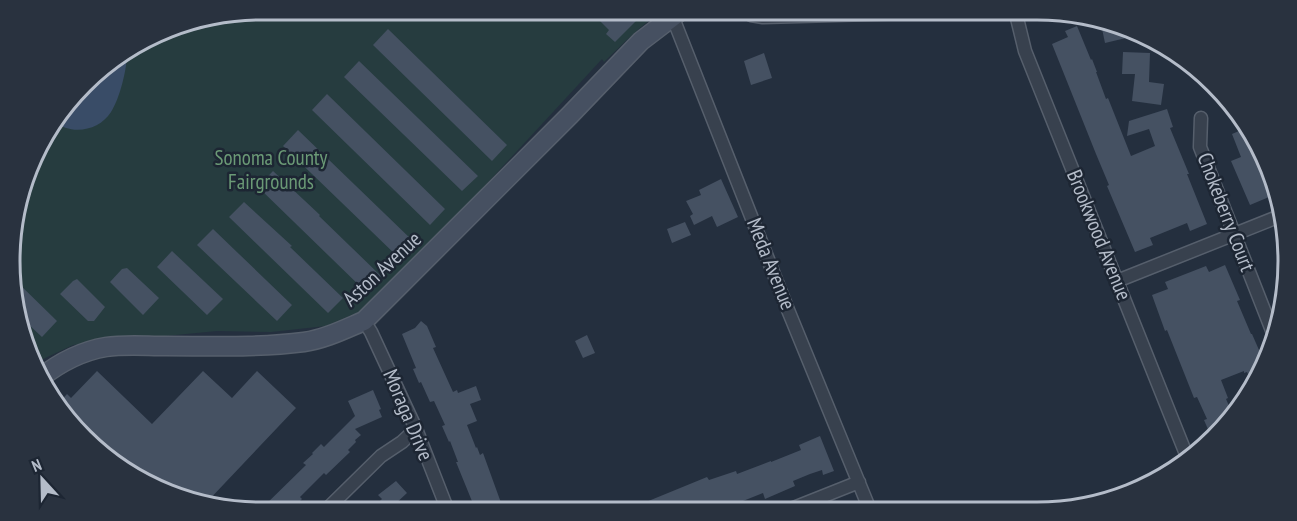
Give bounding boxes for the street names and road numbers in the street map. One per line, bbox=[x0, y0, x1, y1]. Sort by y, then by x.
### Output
street label: Chokeberry Court bbox=[1191, 149, 1262, 275]
street label: Brookwood Avenue bbox=[1061, 166, 1138, 304]
street label: Meda Avenue bbox=[741, 214, 802, 314]
street label: Aston Avenue bbox=[337, 225, 427, 312]
street label: Moraga Drive bbox=[377, 365, 440, 465]

